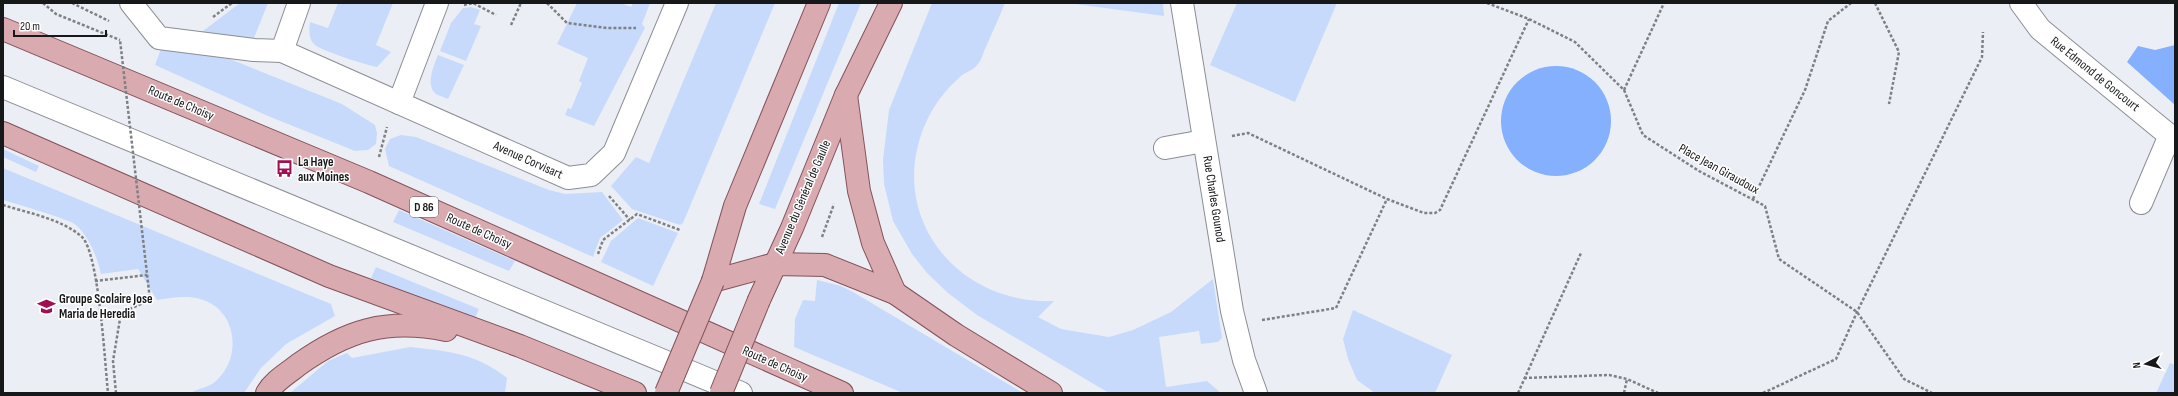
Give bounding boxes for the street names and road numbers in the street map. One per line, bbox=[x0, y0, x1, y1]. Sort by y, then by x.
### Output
street label: Rue Edmond de Goncourt bbox=[2047, 33, 2143, 115]
street label: Route de Choisy bbox=[146, 82, 216, 124]
street label: Avenue Corvisart bbox=[490, 137, 565, 182]
street label: Avenue du Général de Gaulle bbox=[771, 138, 834, 257]
street label: Place Jean Giraudoux bbox=[1676, 140, 1762, 198]
street label: Rue Charles Gounod bbox=[1199, 155, 1229, 243]
road number: D 86 bbox=[410, 197, 438, 217]
street label: Route de Choisy bbox=[444, 209, 514, 253]
street label: Route de Choisy bbox=[740, 342, 810, 386]

